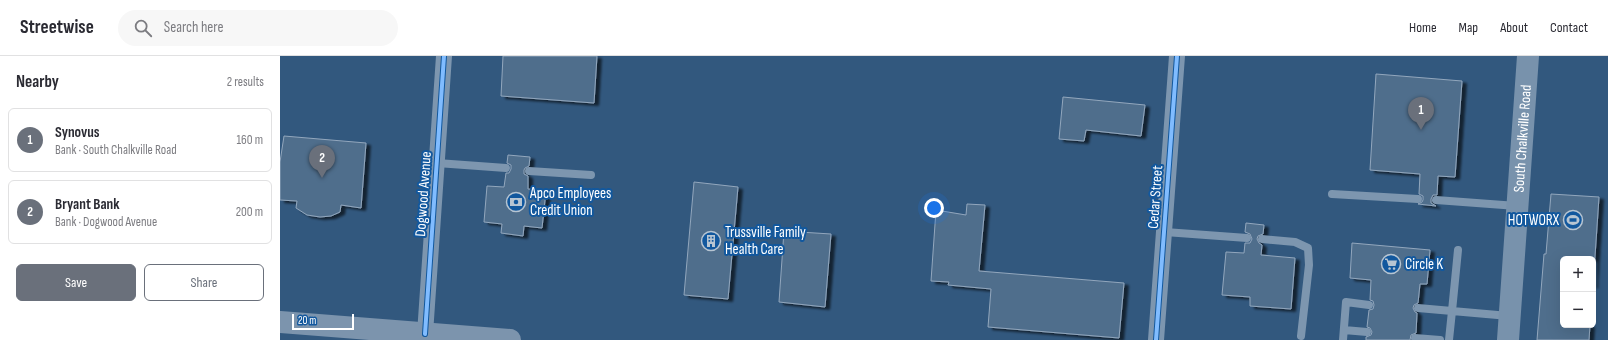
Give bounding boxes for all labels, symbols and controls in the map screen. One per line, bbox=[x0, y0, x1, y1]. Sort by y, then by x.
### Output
search box bbox=[118, 10, 398, 46]
text: Streetwise bbox=[20, 16, 94, 39]
icon: search bbox=[132, 17, 154, 39]
text: Search here bbox=[164, 18, 223, 37]
text: Home bbox=[1409, 19, 1437, 36]
text: Map bbox=[1459, 19, 1478, 36]
text: About bbox=[1500, 19, 1528, 36]
text: Contact bbox=[1550, 19, 1588, 36]
text: Nearby bbox=[16, 72, 59, 92]
text: 2 results bbox=[227, 74, 264, 90]
street label: South Chalkville Road bbox=[1509, 84, 1536, 193]
pin: 1 bbox=[1408, 97, 1434, 130]
text: Synovus bbox=[55, 123, 100, 142]
text: 1 bbox=[27, 132, 33, 148]
text: 160 m bbox=[237, 132, 263, 148]
text: Bank · South Chalkville Road bbox=[55, 142, 177, 158]
pin: 2 bbox=[309, 145, 335, 178]
street label: Dogwood Avenue bbox=[411, 151, 436, 237]
street label: Cedar Street bbox=[1144, 164, 1167, 229]
place label: Apco Employees Credit Union bbox=[529, 184, 612, 220]
bank icon: Apco Employees Credit Union bbox=[505, 191, 527, 213]
text: Bryant Bank bbox=[55, 195, 120, 214]
your location bbox=[924, 198, 944, 218]
text: 2 bbox=[27, 204, 33, 220]
text: 200 m bbox=[236, 204, 263, 220]
sports icon: HOTWORX bbox=[1562, 209, 1584, 231]
place label: HOTWORX bbox=[1508, 211, 1560, 230]
text: Bank · Dogwood Avenue bbox=[55, 214, 157, 230]
place label: Trussville Family Health Care bbox=[725, 223, 806, 259]
building icon: Trussville Family Health Care bbox=[700, 230, 722, 252]
supermarket icon: Circle K bbox=[1380, 253, 1402, 275]
place label: Circle K bbox=[1405, 255, 1443, 274]
map controls bbox=[1560, 256, 1596, 328]
button: + bbox=[1560, 256, 1596, 292]
button: Save bbox=[16, 264, 136, 301]
button: Share bbox=[144, 264, 264, 301]
button: − bbox=[1560, 292, 1596, 328]
scale bar bbox=[292, 312, 354, 331]
text: 20 m bbox=[298, 314, 316, 327]

